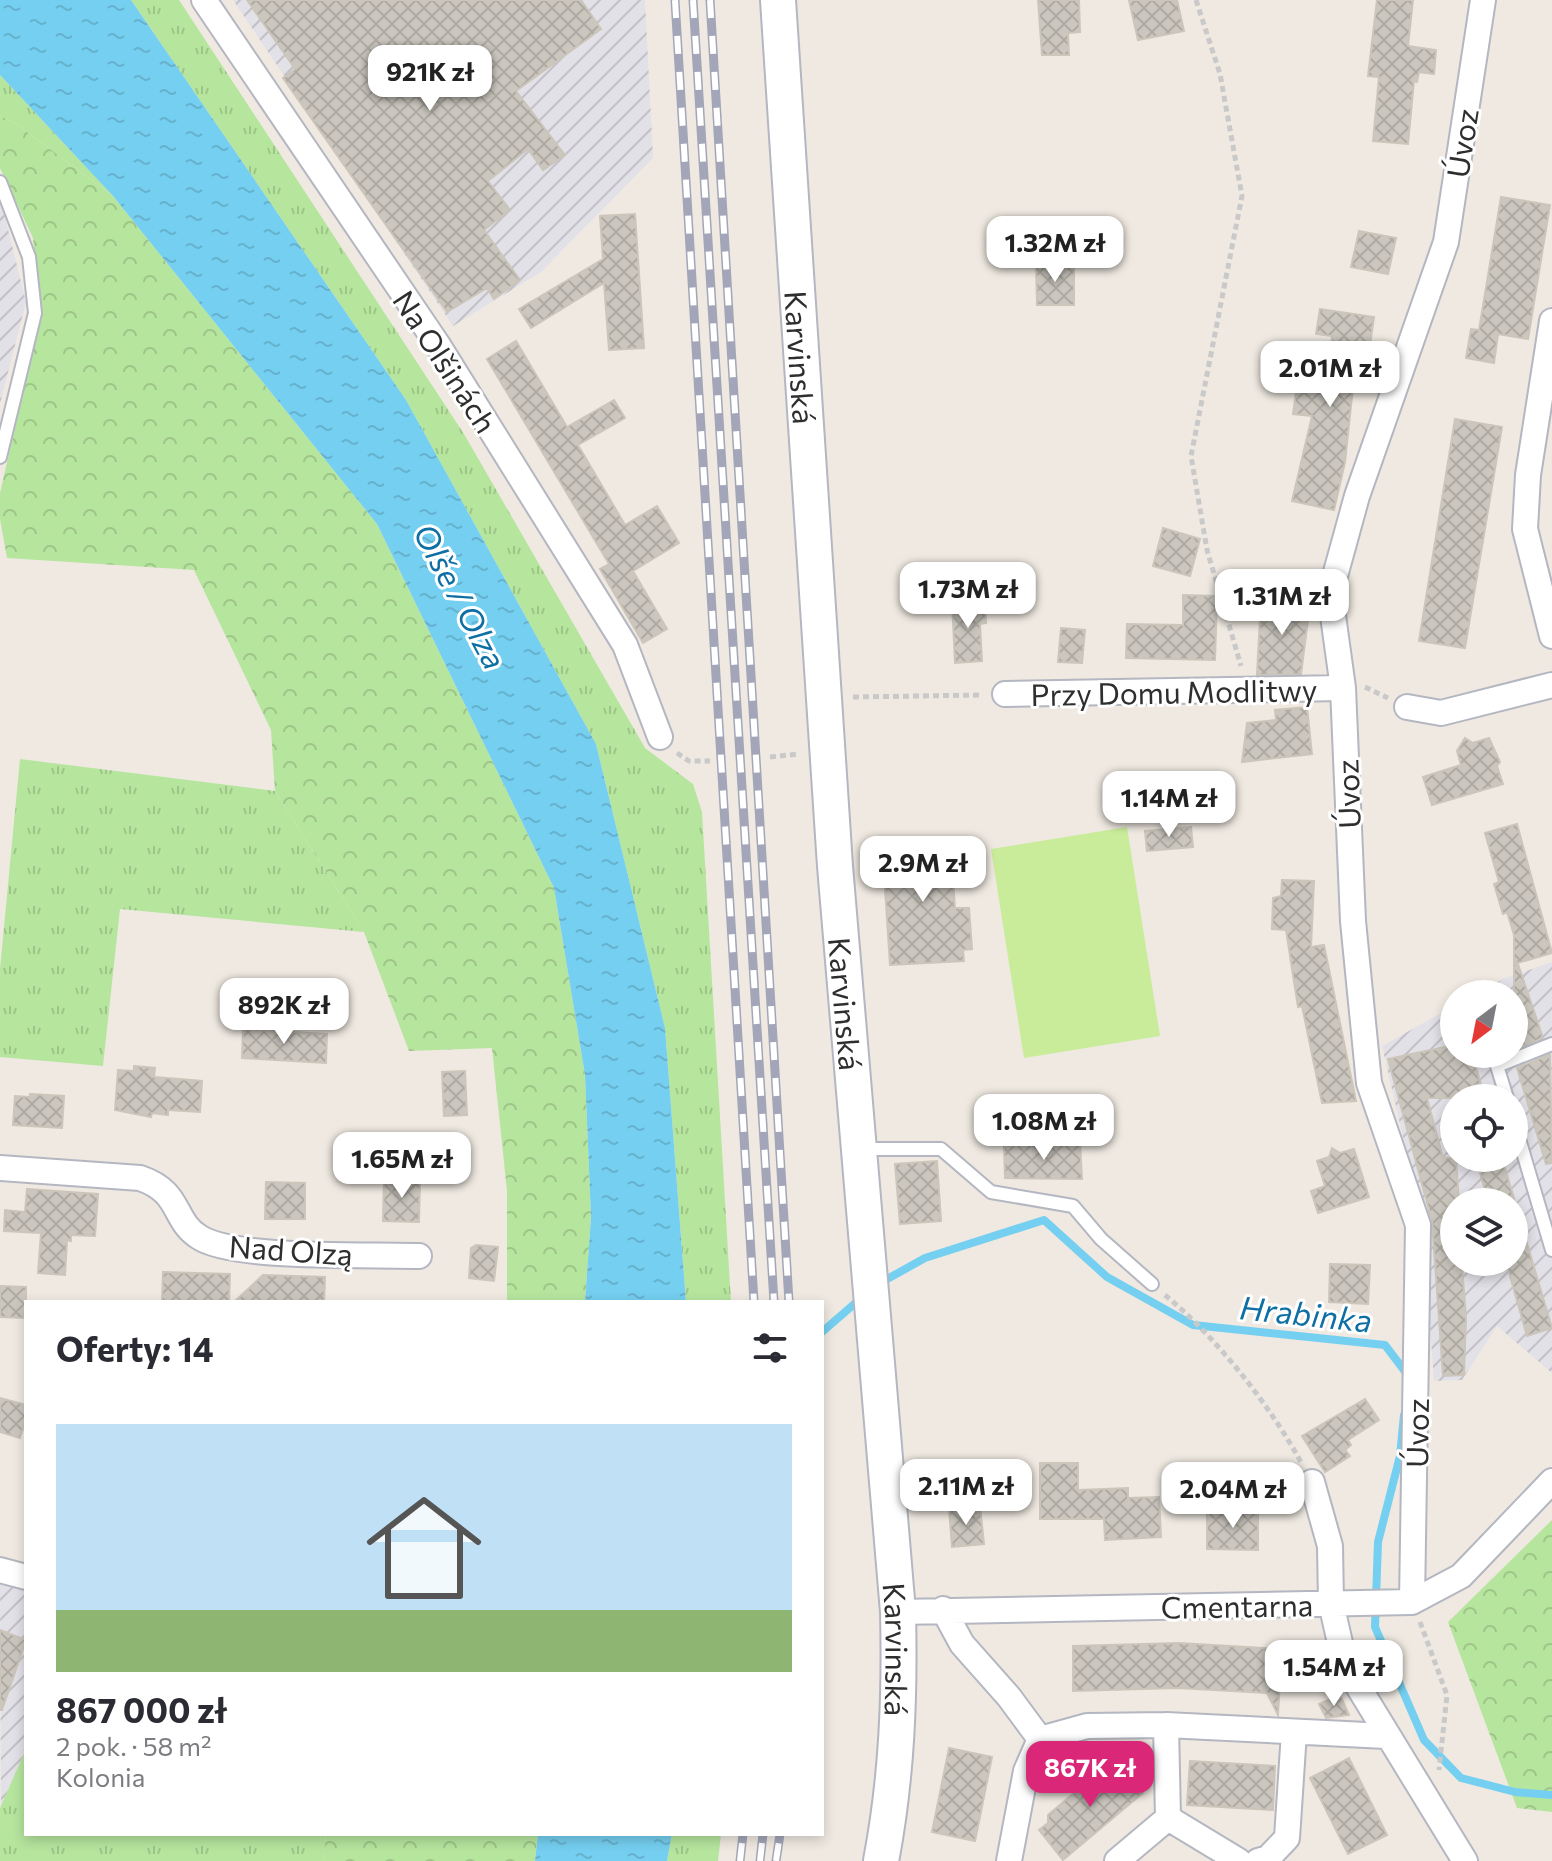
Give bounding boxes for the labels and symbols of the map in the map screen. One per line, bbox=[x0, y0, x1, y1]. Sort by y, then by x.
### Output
pin: 921K zł bbox=[356, 45, 504, 113]
street label: Úvoz bbox=[1437, 106, 1485, 180]
pin: 1.32M zł bbox=[972, 216, 1138, 284]
street label: Na Olšinách bbox=[386, 283, 506, 439]
street label: Karvinská bbox=[779, 289, 824, 425]
pin: 2.01M zł bbox=[1247, 341, 1413, 409]
water label: Olše / Olza bbox=[406, 516, 516, 676]
pin: 1.73M zł bbox=[885, 562, 1051, 630]
pin: 1.31M zł bbox=[1199, 569, 1365, 637]
street label: Przy Domu Modlitwy bbox=[1030, 670, 1318, 712]
street label: Úvoz bbox=[1327, 759, 1367, 829]
pin: 1.14M zł bbox=[1086, 771, 1252, 839]
pin: 2.9M zł bbox=[849, 836, 997, 904]
street label: Karvinská bbox=[823, 935, 871, 1072]
pin: 892K zł bbox=[210, 978, 358, 1046]
north arrow bbox=[1440, 980, 1528, 1068]
pin: 1.08M zł bbox=[961, 1094, 1127, 1162]
pin: 1.65M zł bbox=[319, 1132, 485, 1200]
street label: Nad Olzą bbox=[228, 1226, 354, 1272]
water label: Hrabinka bbox=[1238, 1286, 1374, 1340]
street label: Úvoz bbox=[1397, 1398, 1435, 1468]
pin: 2.11M zł bbox=[883, 1459, 1049, 1527]
pin: 2.04M zł bbox=[1150, 1462, 1316, 1530]
street label: Karvinská bbox=[877, 1581, 917, 1717]
street label: Cmentarna bbox=[1160, 1585, 1314, 1625]
pin: 1.54M zł bbox=[1251, 1640, 1417, 1708]
pin: 867K zł bbox=[1016, 1741, 1164, 1809]

